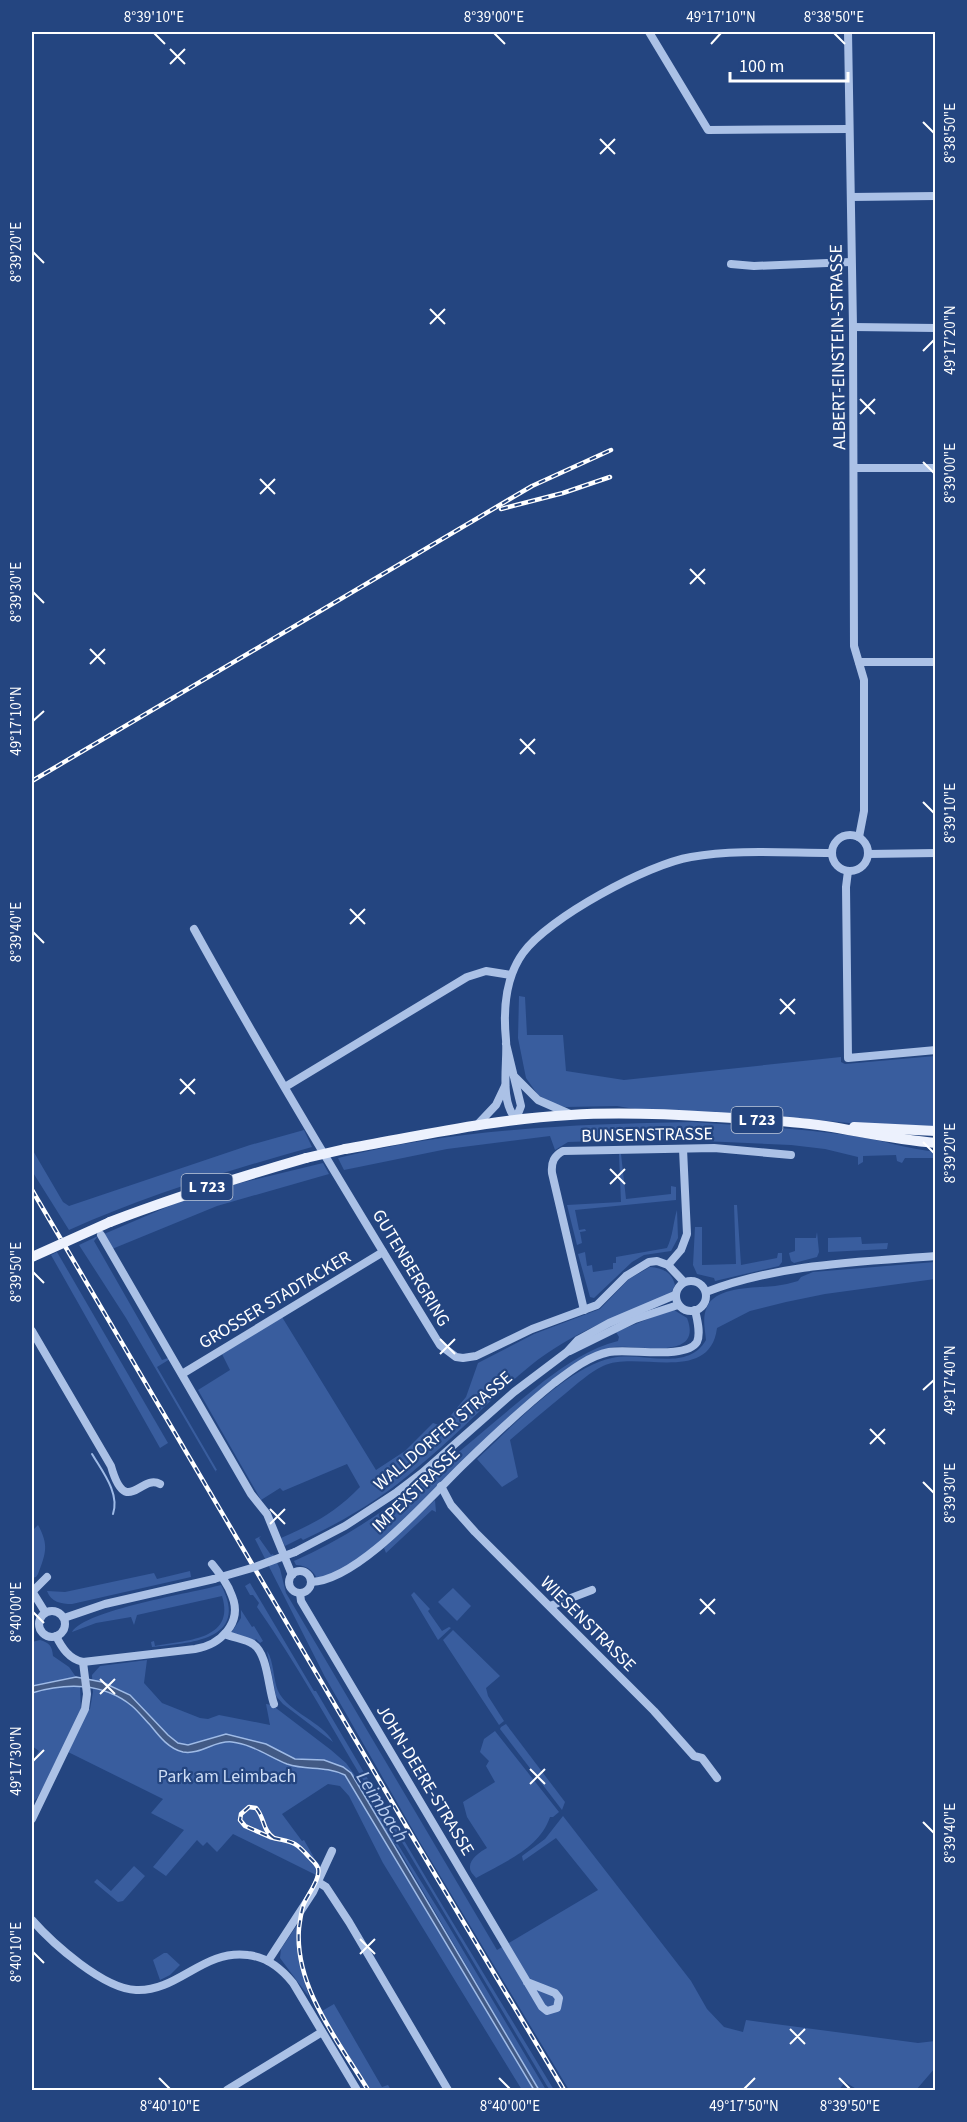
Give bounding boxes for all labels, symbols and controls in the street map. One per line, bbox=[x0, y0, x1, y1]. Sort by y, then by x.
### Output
text: 8°39'10"E bbox=[124, 7, 184, 28]
text: 8°39'00"E bbox=[464, 7, 524, 28]
text: 49°17'10"N bbox=[686, 7, 756, 28]
text: 8°38'50"E bbox=[804, 7, 864, 28]
scale bar bbox=[730, 45, 848, 83]
text: 100 m bbox=[739, 54, 784, 79]
text: 8°38'50"E bbox=[940, 103, 961, 163]
text: 8°39'20"E bbox=[6, 222, 27, 282]
street label: ALBERT-EINSTEIN-STRASSE bbox=[824, 244, 852, 450]
text: 49°17'20"N bbox=[940, 305, 961, 375]
text: 8°39'00"E bbox=[940, 443, 961, 503]
text: 8°39'30"E bbox=[6, 562, 27, 622]
text: 49°17'10"N bbox=[6, 686, 27, 756]
text: 8°39'10"E bbox=[940, 783, 961, 843]
text: 8°39'40"E bbox=[6, 902, 27, 962]
road number: L 723 bbox=[732, 1107, 783, 1133]
street label: BUNSENSTRASSE bbox=[581, 1121, 713, 1149]
text: 8°39'20"E bbox=[940, 1123, 961, 1183]
road number: L 723 bbox=[182, 1174, 232, 1200]
street label: GUTENBERGRING bbox=[366, 1205, 456, 1331]
text: 8°39'50"E bbox=[6, 1242, 27, 1302]
street label: GROSSER STADTACKER bbox=[194, 1245, 356, 1355]
text: 49°17'40"N bbox=[940, 1345, 961, 1415]
street label: WALLDORFER STRASSE bbox=[368, 1365, 518, 1497]
street label: IMPEXSTRASSE bbox=[366, 1441, 466, 1539]
text: 8°39'30"E bbox=[940, 1463, 961, 1523]
street label: WIESENSTRASSE bbox=[534, 1570, 642, 1678]
text: 8°40'00"E bbox=[6, 1582, 27, 1642]
street label: JOHN-DEERE-STRASSE bbox=[370, 1700, 480, 1860]
text: 49°17'30"N bbox=[6, 1726, 27, 1796]
park label: Park am Leimbach bbox=[158, 1764, 296, 1789]
water label: Leimbach bbox=[349, 1766, 415, 1848]
text: 8°39'40"E bbox=[940, 1803, 961, 1863]
text: 8°40'10"E bbox=[6, 1922, 27, 1982]
text: 8°40'10"E bbox=[140, 2096, 200, 2117]
text: 8°40'00"E bbox=[480, 2096, 540, 2117]
text: 49°17'50"N bbox=[709, 2096, 779, 2117]
text: 8°39'50"E bbox=[820, 2096, 880, 2117]

